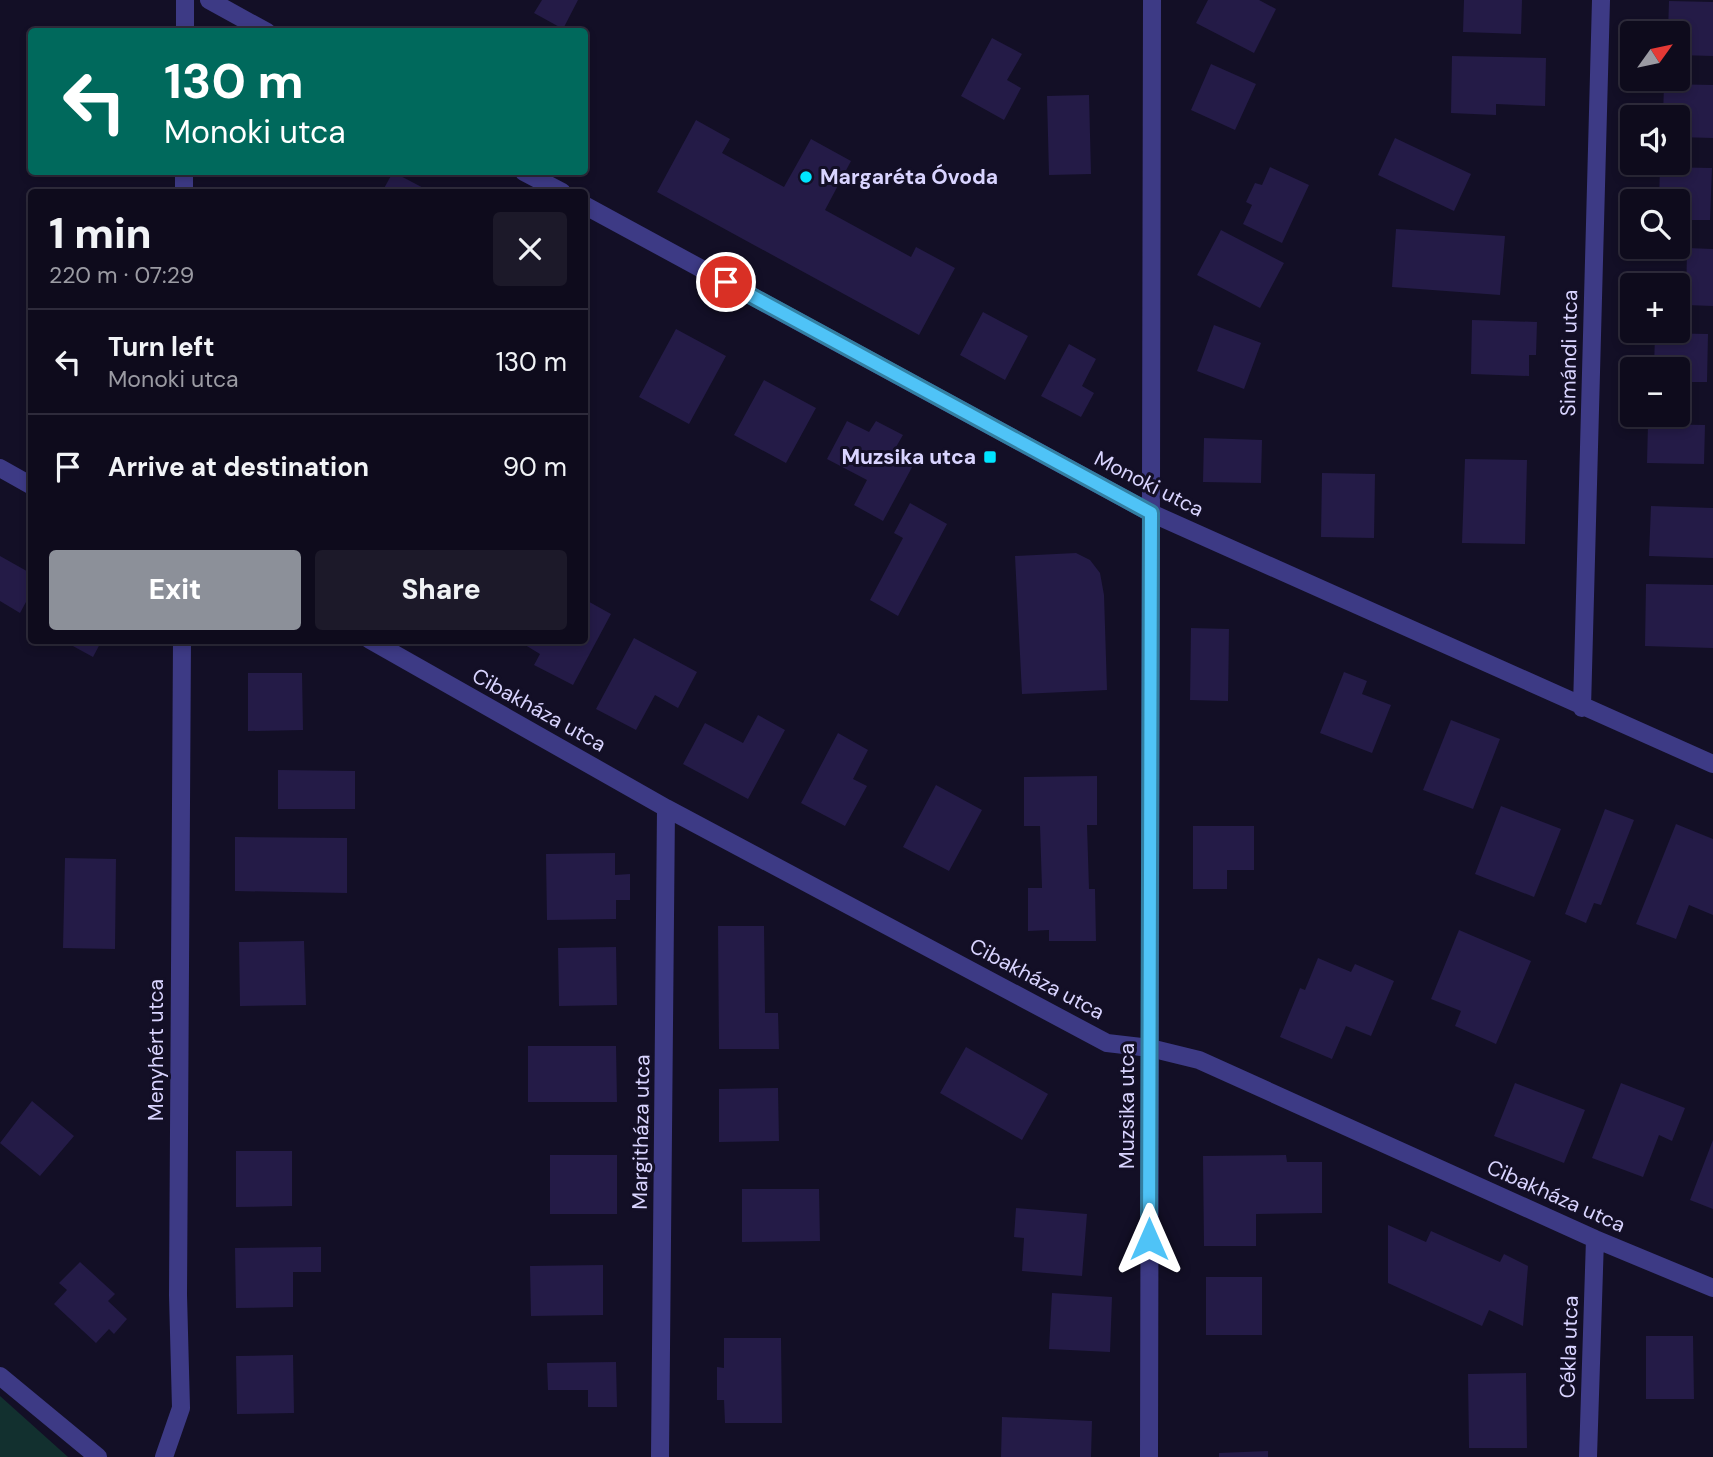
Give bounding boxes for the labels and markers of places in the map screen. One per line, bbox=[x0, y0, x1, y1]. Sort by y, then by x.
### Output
place label: Margaréta Óvoda bbox=[820, 163, 998, 191]
marker: Margaréta Óvoda bbox=[798, 169, 814, 185]
pin bbox=[696, 252, 756, 312]
place label: Muzsika utca bbox=[841, 443, 976, 471]
marker: Muzsika utca bbox=[982, 449, 998, 465]

